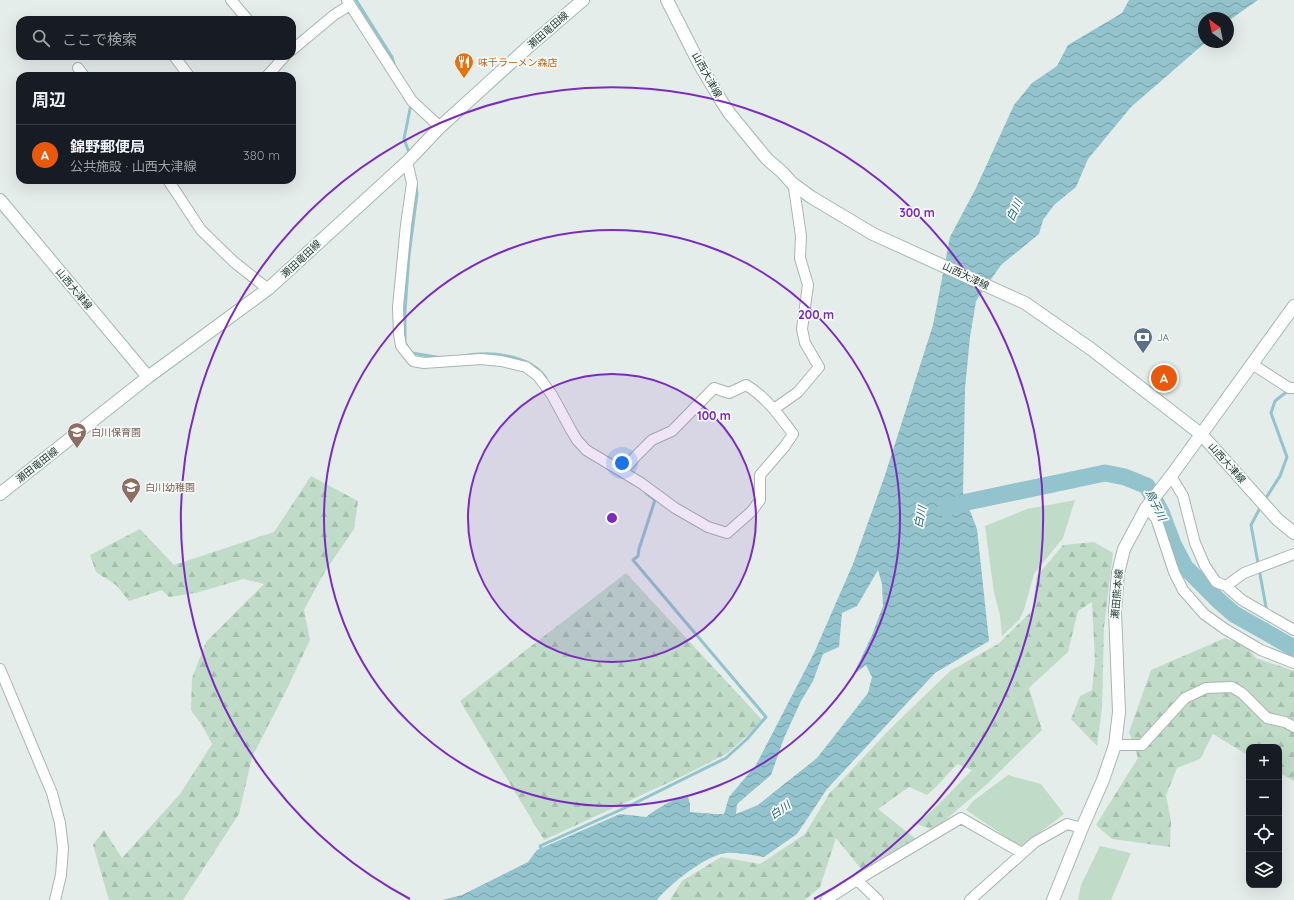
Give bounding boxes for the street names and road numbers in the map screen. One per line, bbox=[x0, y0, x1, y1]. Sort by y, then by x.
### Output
street label: 瀬田竜田線 bbox=[525, 9, 571, 51]
street label: 山西大津線 bbox=[689, 50, 725, 100]
street label: 瀬田竜田線 bbox=[278, 237, 324, 281]
street label: 山西大津線 bbox=[941, 260, 991, 292]
street label: 山西大津線 bbox=[53, 266, 95, 312]
street label: 山西大津線 bbox=[1205, 440, 1249, 486]
street label: 瀬田竜田線 bbox=[13, 444, 61, 486]
street label: 瀬田熊本線 bbox=[1108, 569, 1126, 619]

